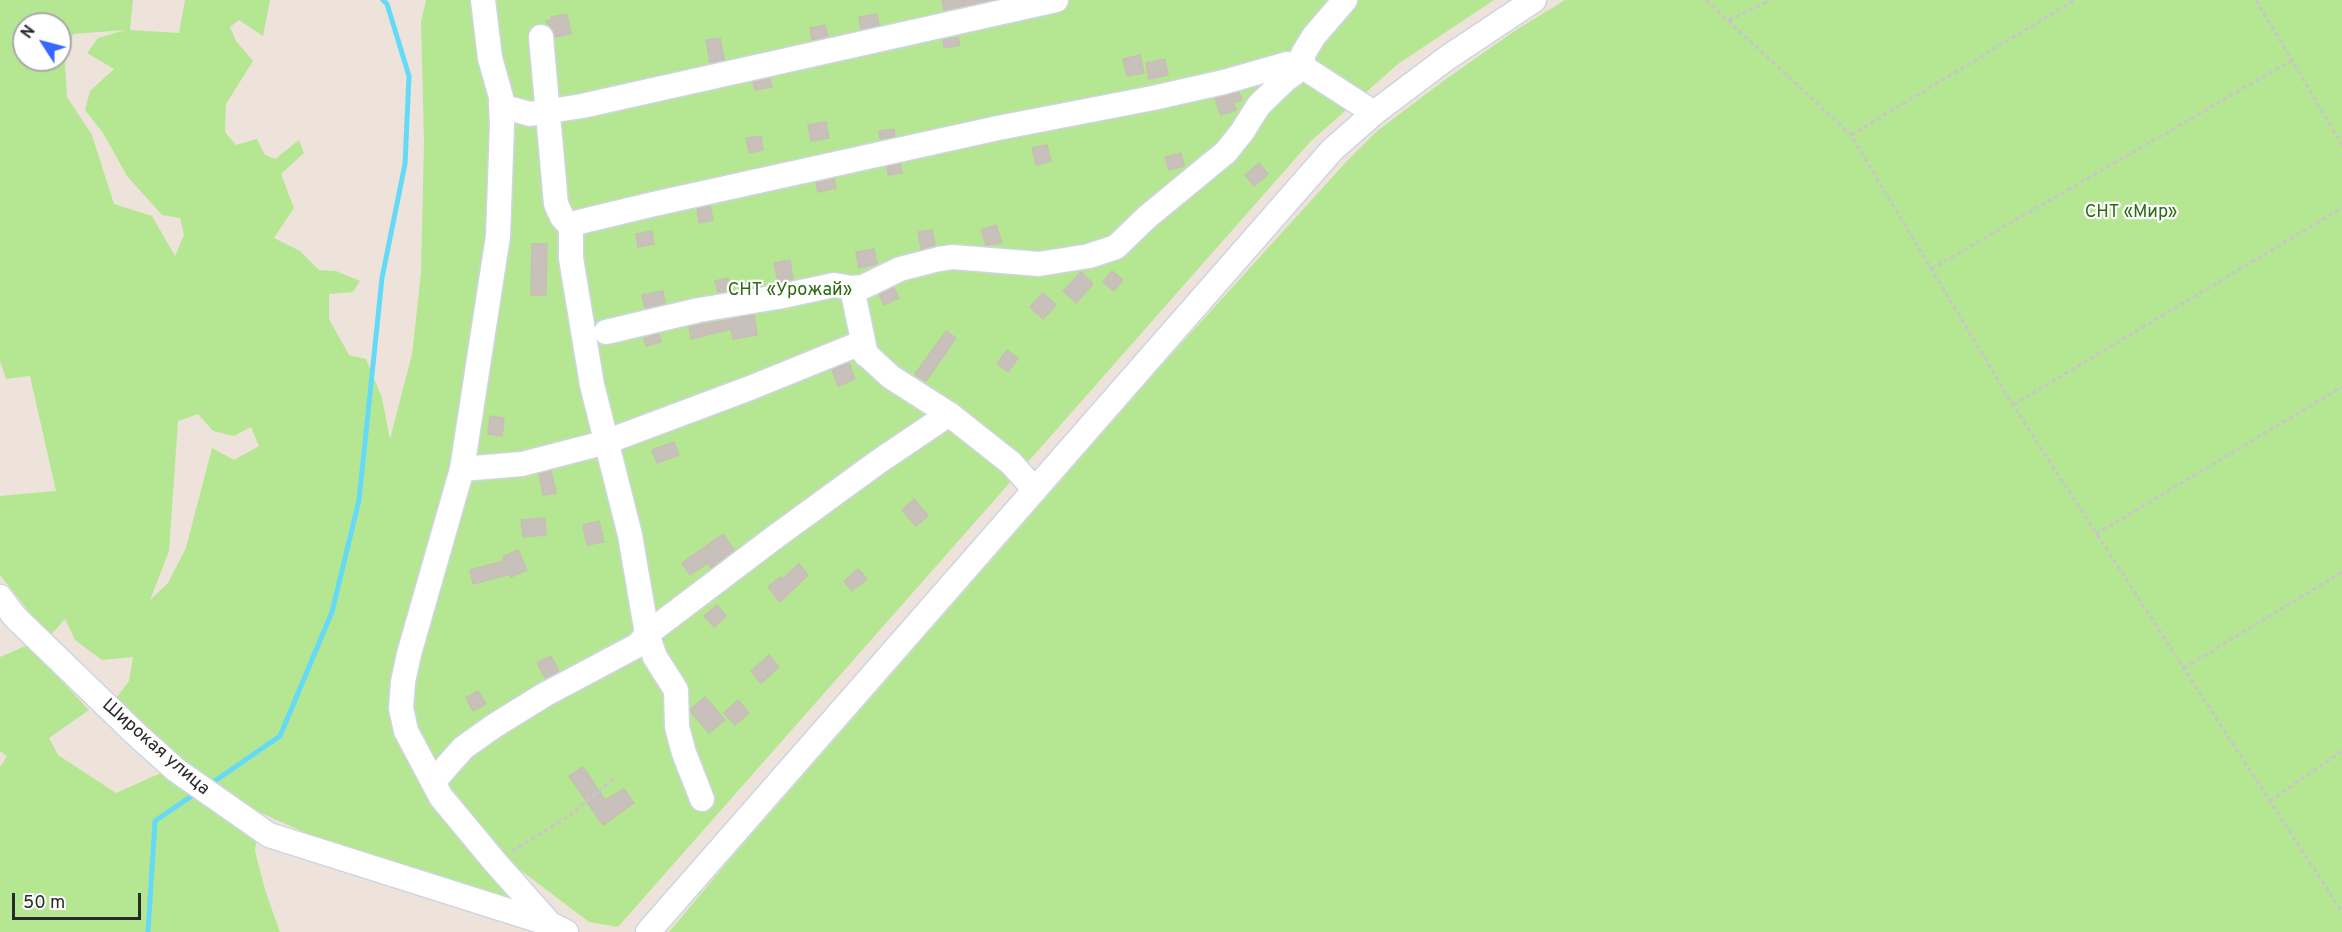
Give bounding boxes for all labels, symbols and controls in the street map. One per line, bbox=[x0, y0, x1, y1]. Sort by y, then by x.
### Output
north arrow bbox=[12, 12, 72, 72]
text: N bbox=[18, 22, 41, 43]
park label: СНТ «Мир» bbox=[2085, 202, 2177, 224]
park label: СНТ «Урожай» bbox=[728, 280, 852, 302]
street label: Широкая улица bbox=[97, 695, 213, 801]
scale bar bbox=[15, 881, 144, 919]
text: 50 m bbox=[23, 892, 65, 915]

